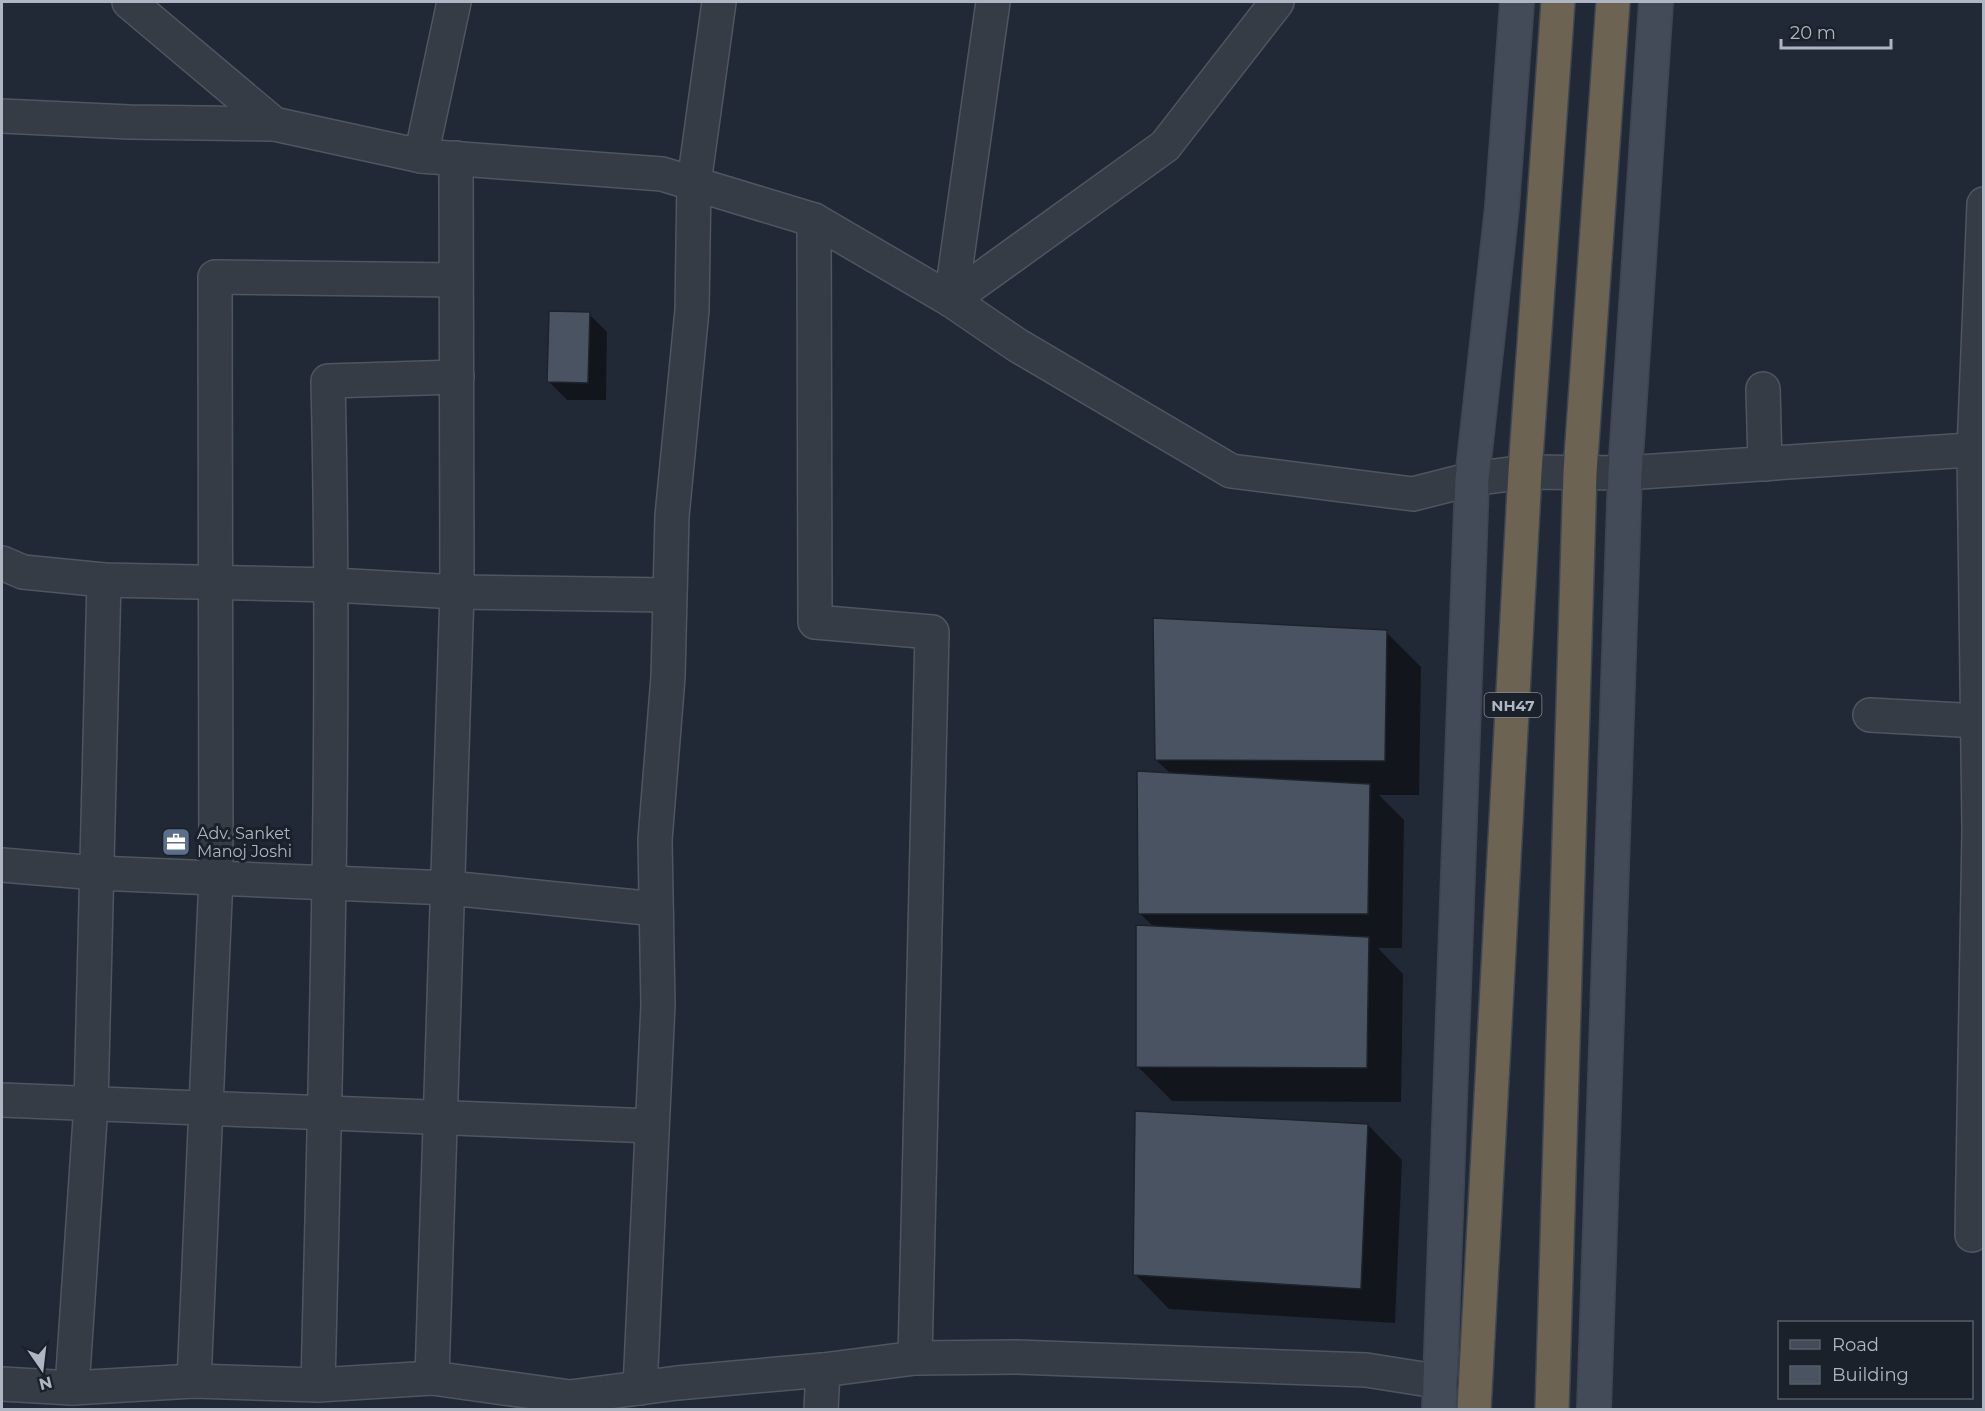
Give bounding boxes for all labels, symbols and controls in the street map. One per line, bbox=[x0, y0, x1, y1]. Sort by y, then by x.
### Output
scale bar bbox=[1781, 12, 1890, 50]
text: 20 m bbox=[1790, 22, 1836, 44]
road number: NH47 bbox=[1484, 693, 1541, 717]
place label: Adv. Sanket Manoj Joshi bbox=[197, 824, 292, 861]
office icon: Adv. Sanket Manoj Joshi bbox=[160, 826, 192, 858]
legend bbox=[1778, 1321, 1973, 1399]
text: Road bbox=[1832, 1334, 1879, 1356]
north arrow bbox=[12, 1339, 72, 1399]
text: Building bbox=[1832, 1364, 1909, 1386]
text: N bbox=[37, 1372, 54, 1394]

